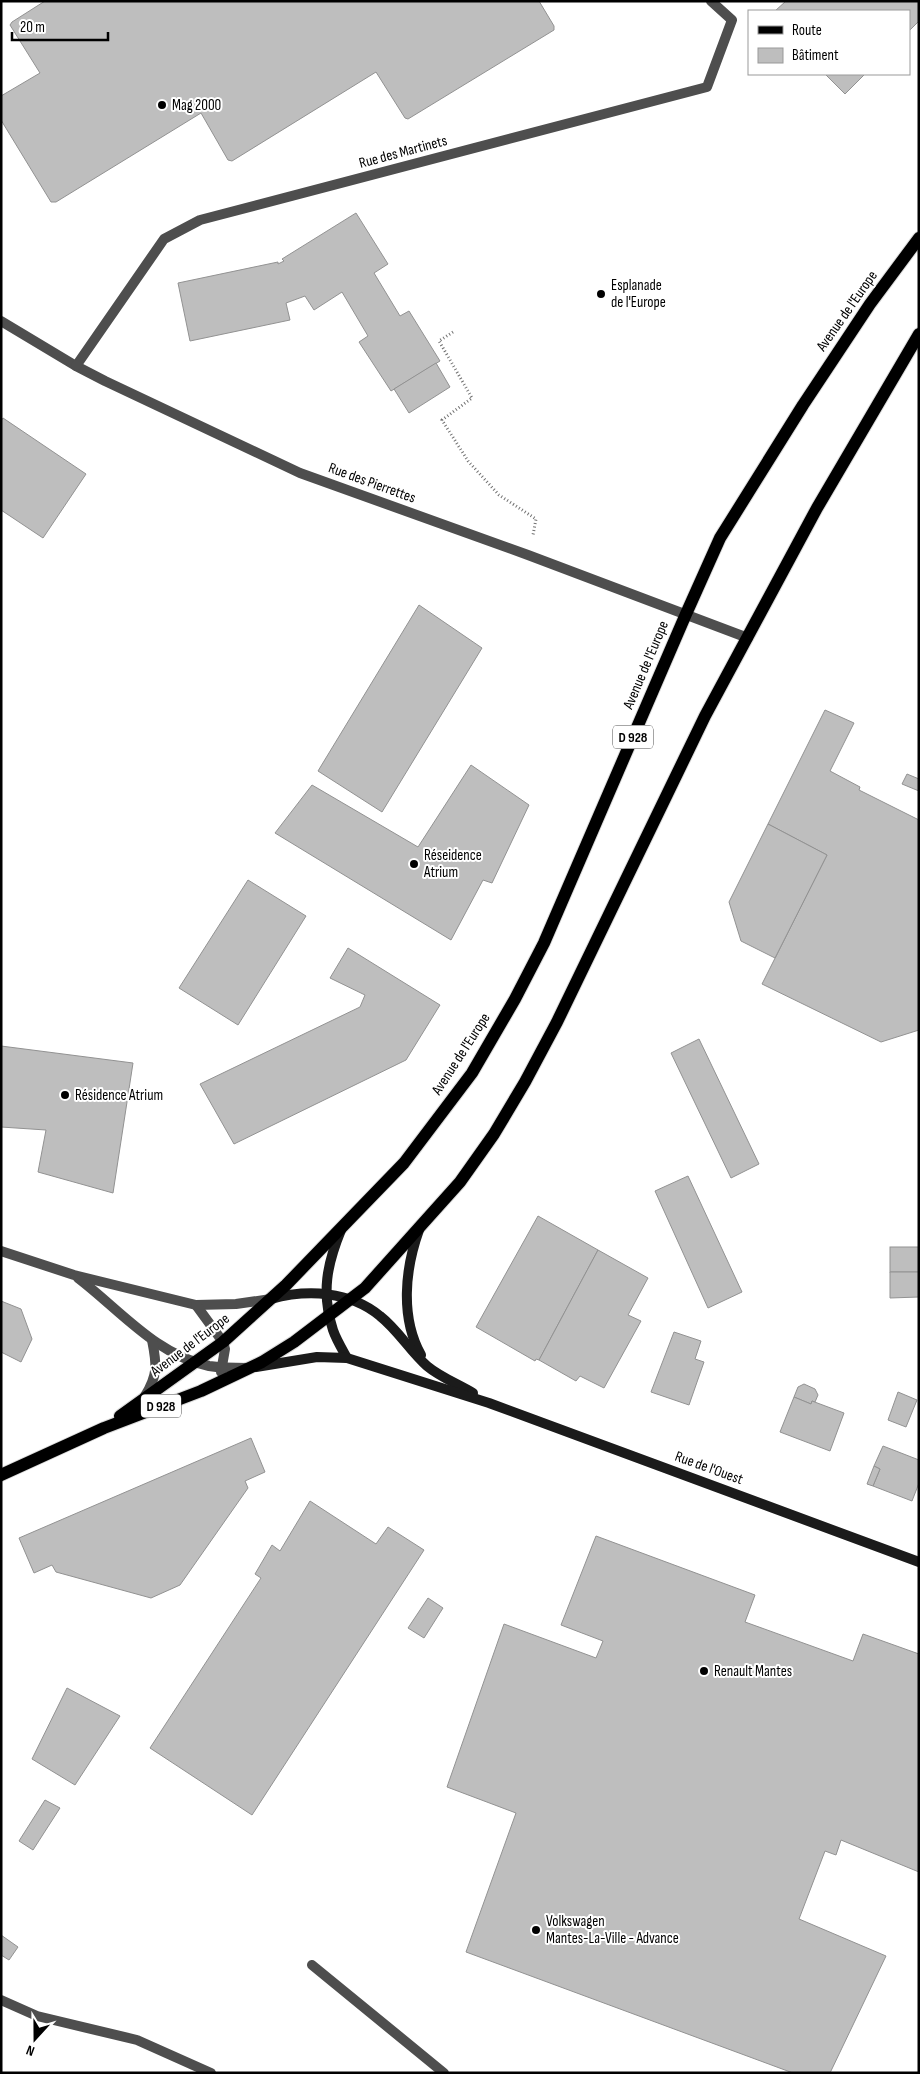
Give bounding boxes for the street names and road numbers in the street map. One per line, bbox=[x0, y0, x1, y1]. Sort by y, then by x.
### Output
street label: Rue des Martinets bbox=[357, 131, 449, 173]
street label: Avenue de l'Europe bbox=[812, 267, 882, 356]
street label: Rue des Pierrettes bbox=[326, 458, 418, 508]
street label: Avenue de l'Europe bbox=[619, 618, 673, 713]
road number: D 928 bbox=[613, 726, 653, 749]
street label: Avenue de l'Europe bbox=[427, 1009, 495, 1099]
street label: Avenue de l'Europe bbox=[146, 1309, 233, 1381]
road number: D 928 bbox=[141, 1394, 181, 1418]
street label: Rue de l'Ouest bbox=[672, 1447, 746, 1489]

